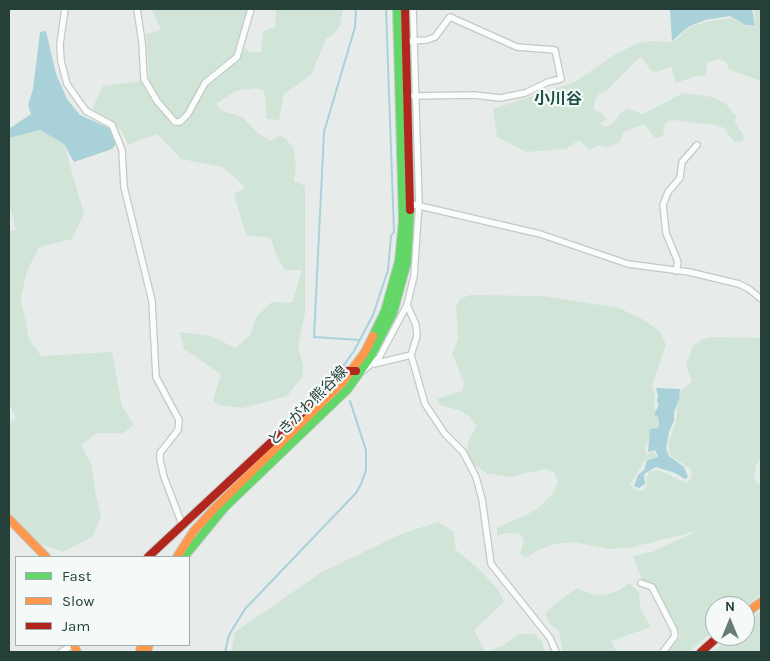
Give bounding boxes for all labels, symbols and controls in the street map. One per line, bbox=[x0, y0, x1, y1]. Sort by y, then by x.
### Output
district label: 小川谷 bbox=[534, 89, 582, 109]
street label: ときがわ熊谷線 bbox=[265, 363, 351, 449]
legend bbox=[15, 556, 190, 646]
text: Fast bbox=[62, 567, 91, 585]
text: Slow bbox=[62, 592, 94, 610]
north arrow bbox=[705, 596, 755, 646]
text: N bbox=[725, 598, 735, 615]
text: Jam bbox=[62, 617, 90, 635]

